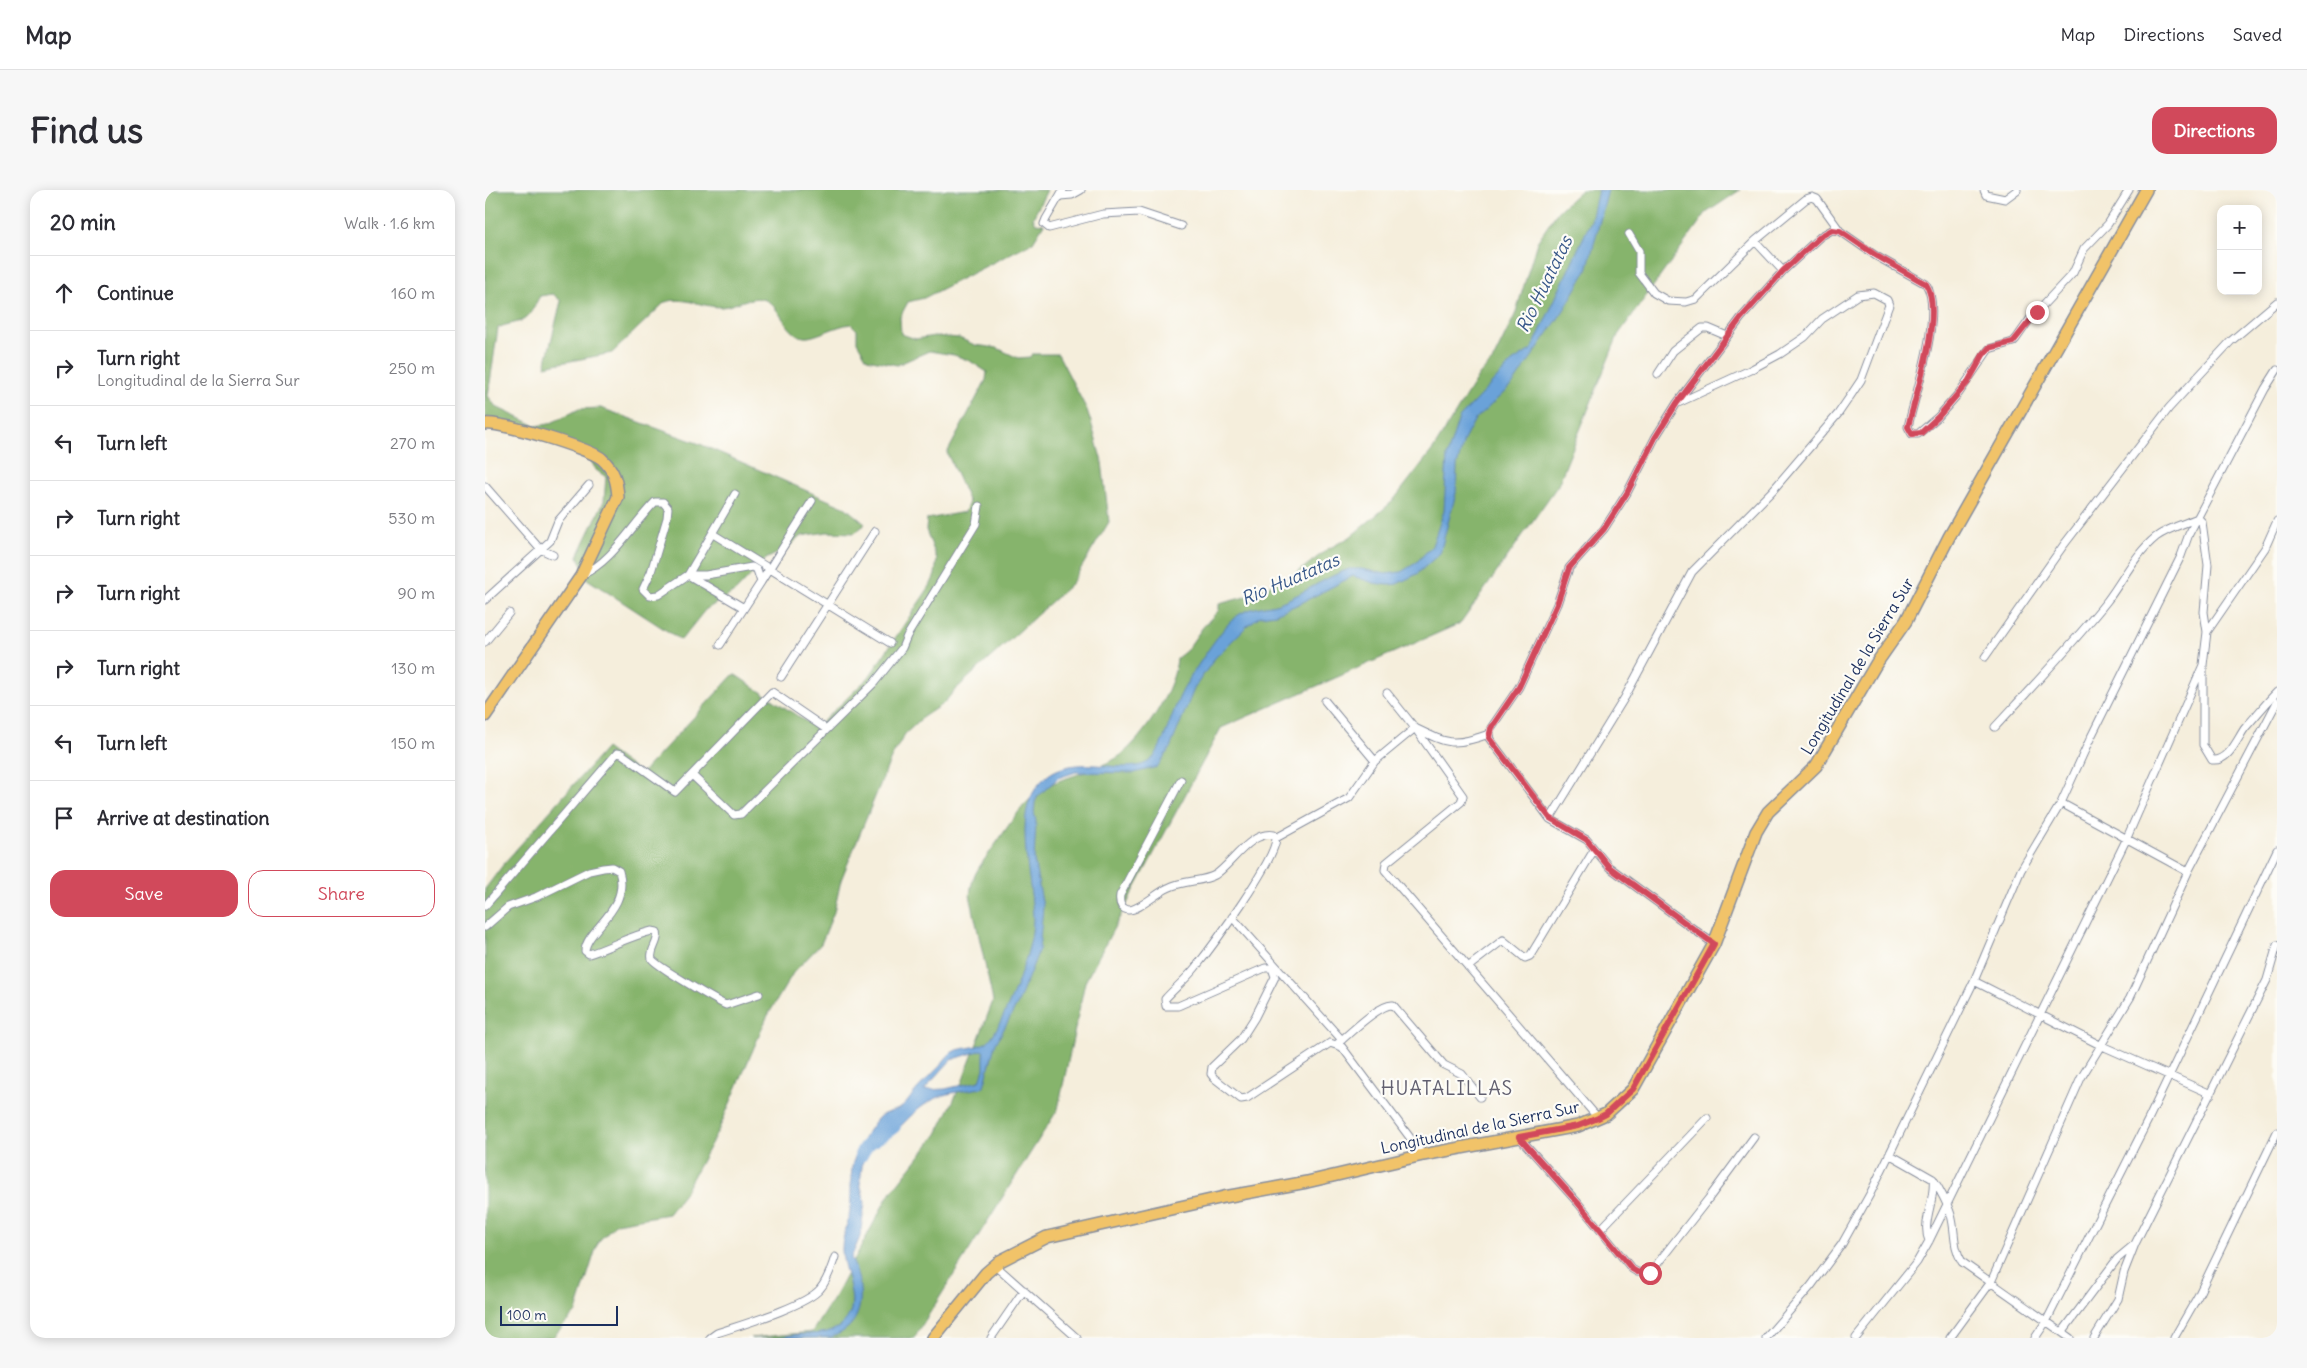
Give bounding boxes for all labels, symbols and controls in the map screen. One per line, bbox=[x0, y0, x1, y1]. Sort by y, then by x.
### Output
text: Map bbox=[25, 20, 72, 50]
text: Map bbox=[2060, 23, 2095, 46]
text: Directions bbox=[2123, 23, 2205, 46]
text: Saved bbox=[2233, 23, 2282, 46]
button: Directions bbox=[2152, 107, 2277, 154]
text: Find us bbox=[30, 108, 143, 152]
map controls bbox=[2217, 205, 2262, 295]
button: + bbox=[2217, 205, 2262, 250]
text: 20 min bbox=[50, 209, 116, 236]
text: Walk · 1.6 km bbox=[344, 213, 435, 233]
water label: Rio Huatatas bbox=[1511, 230, 1578, 336]
button: − bbox=[2217, 250, 2262, 295]
icon: ahead bbox=[50, 279, 78, 307]
text: Continue bbox=[97, 281, 174, 305]
text: 160 m bbox=[391, 283, 435, 303]
route end bbox=[2026, 301, 2049, 324]
text: Turn right bbox=[97, 346, 180, 370]
icon: right bbox=[50, 354, 78, 382]
text: 250 m bbox=[389, 358, 435, 378]
text: Longitudinal de la Sierra Sur bbox=[97, 370, 300, 390]
icon: left bbox=[50, 429, 78, 457]
text: Turn left bbox=[97, 431, 167, 455]
text: 270 m bbox=[390, 433, 435, 453]
icon: right bbox=[50, 504, 78, 532]
text: Turn right bbox=[97, 506, 180, 530]
text: 530 m bbox=[388, 508, 435, 528]
water label: Rio Huatatas bbox=[1237, 547, 1344, 610]
street label: Longitudinal de la Sierra Sur bbox=[1796, 574, 1918, 758]
icon: right bbox=[50, 579, 78, 607]
text: Turn right bbox=[97, 581, 180, 605]
text: 90 m bbox=[397, 583, 435, 603]
icon: right bbox=[50, 654, 78, 682]
text: Turn right bbox=[97, 656, 180, 680]
text: 130 m bbox=[391, 658, 435, 678]
icon: left bbox=[50, 729, 78, 757]
text: Turn left bbox=[97, 731, 167, 755]
text: 150 m bbox=[391, 733, 435, 753]
icon: arrive bbox=[50, 804, 78, 832]
text: Arrive at destination bbox=[97, 806, 270, 830]
button: Save bbox=[50, 870, 238, 917]
button: Share bbox=[248, 870, 435, 917]
district label: HUATALILLAS bbox=[1381, 1076, 1513, 1100]
street label: Longitudinal de la Sierra Sur bbox=[1379, 1096, 1582, 1158]
route start bbox=[1639, 1262, 1662, 1285]
scale bar bbox=[500, 1303, 617, 1326]
text: 100 m bbox=[507, 1306, 547, 1324]

